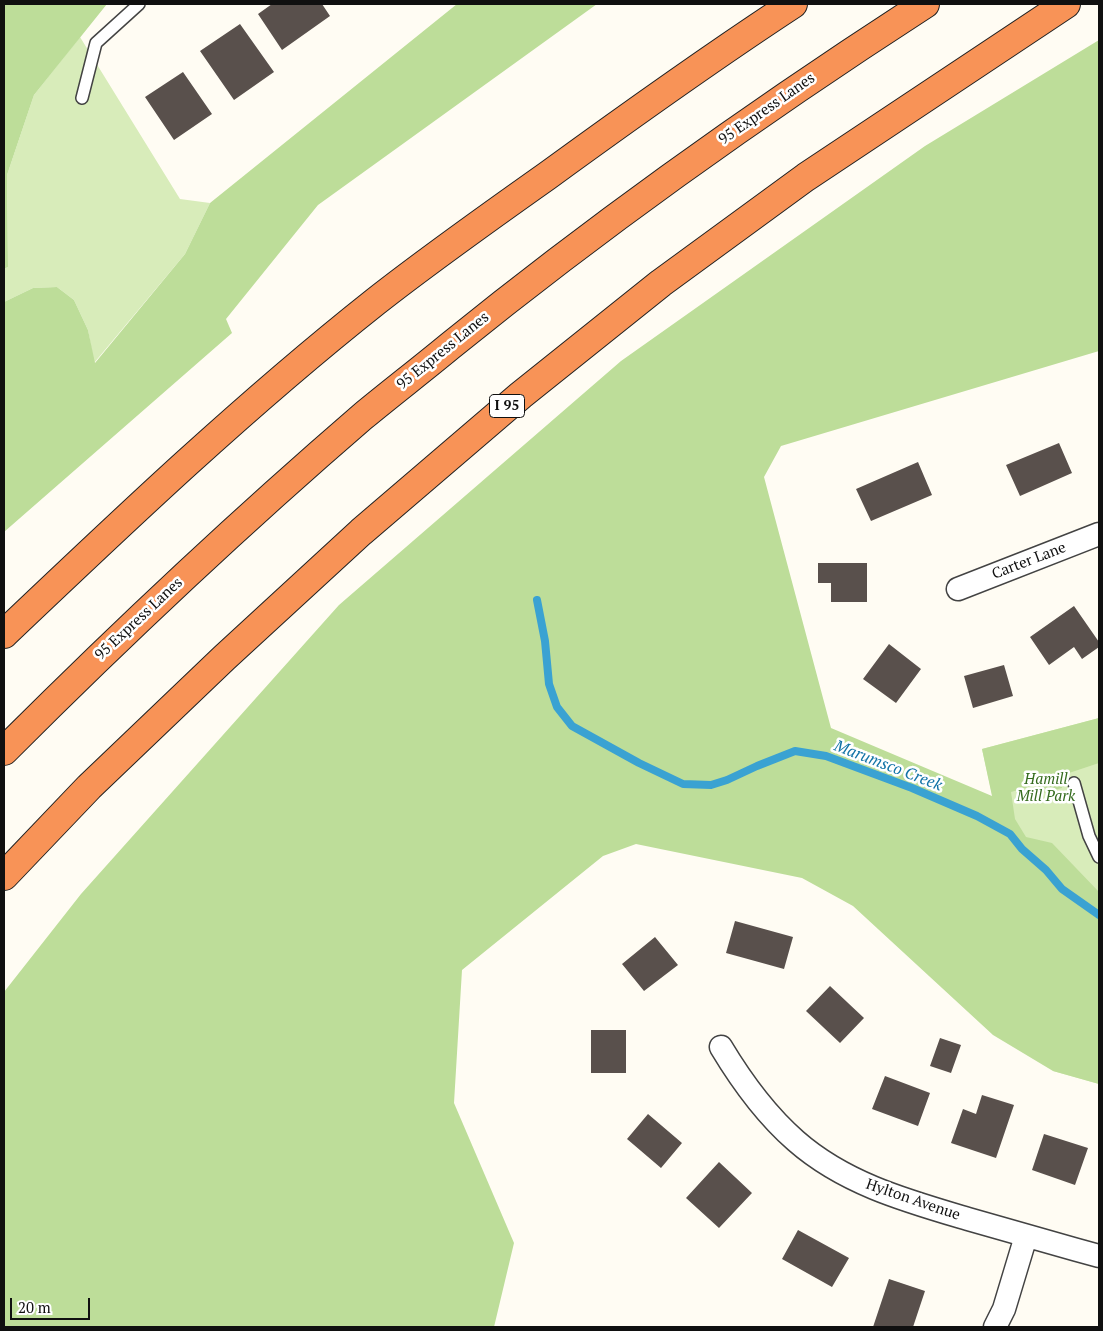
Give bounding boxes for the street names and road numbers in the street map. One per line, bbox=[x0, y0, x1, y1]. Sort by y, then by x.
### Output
street label: 95 Express Lanes bbox=[715, 69, 819, 149]
street label: 95 Express Lanes bbox=[393, 308, 493, 394]
road number: I 95 bbox=[490, 394, 524, 418]
street label: Carter Lane bbox=[989, 539, 1069, 583]
street label: 95 Express Lanes bbox=[91, 574, 187, 664]
street label: Hylton Avenue bbox=[863, 1175, 963, 1225]

